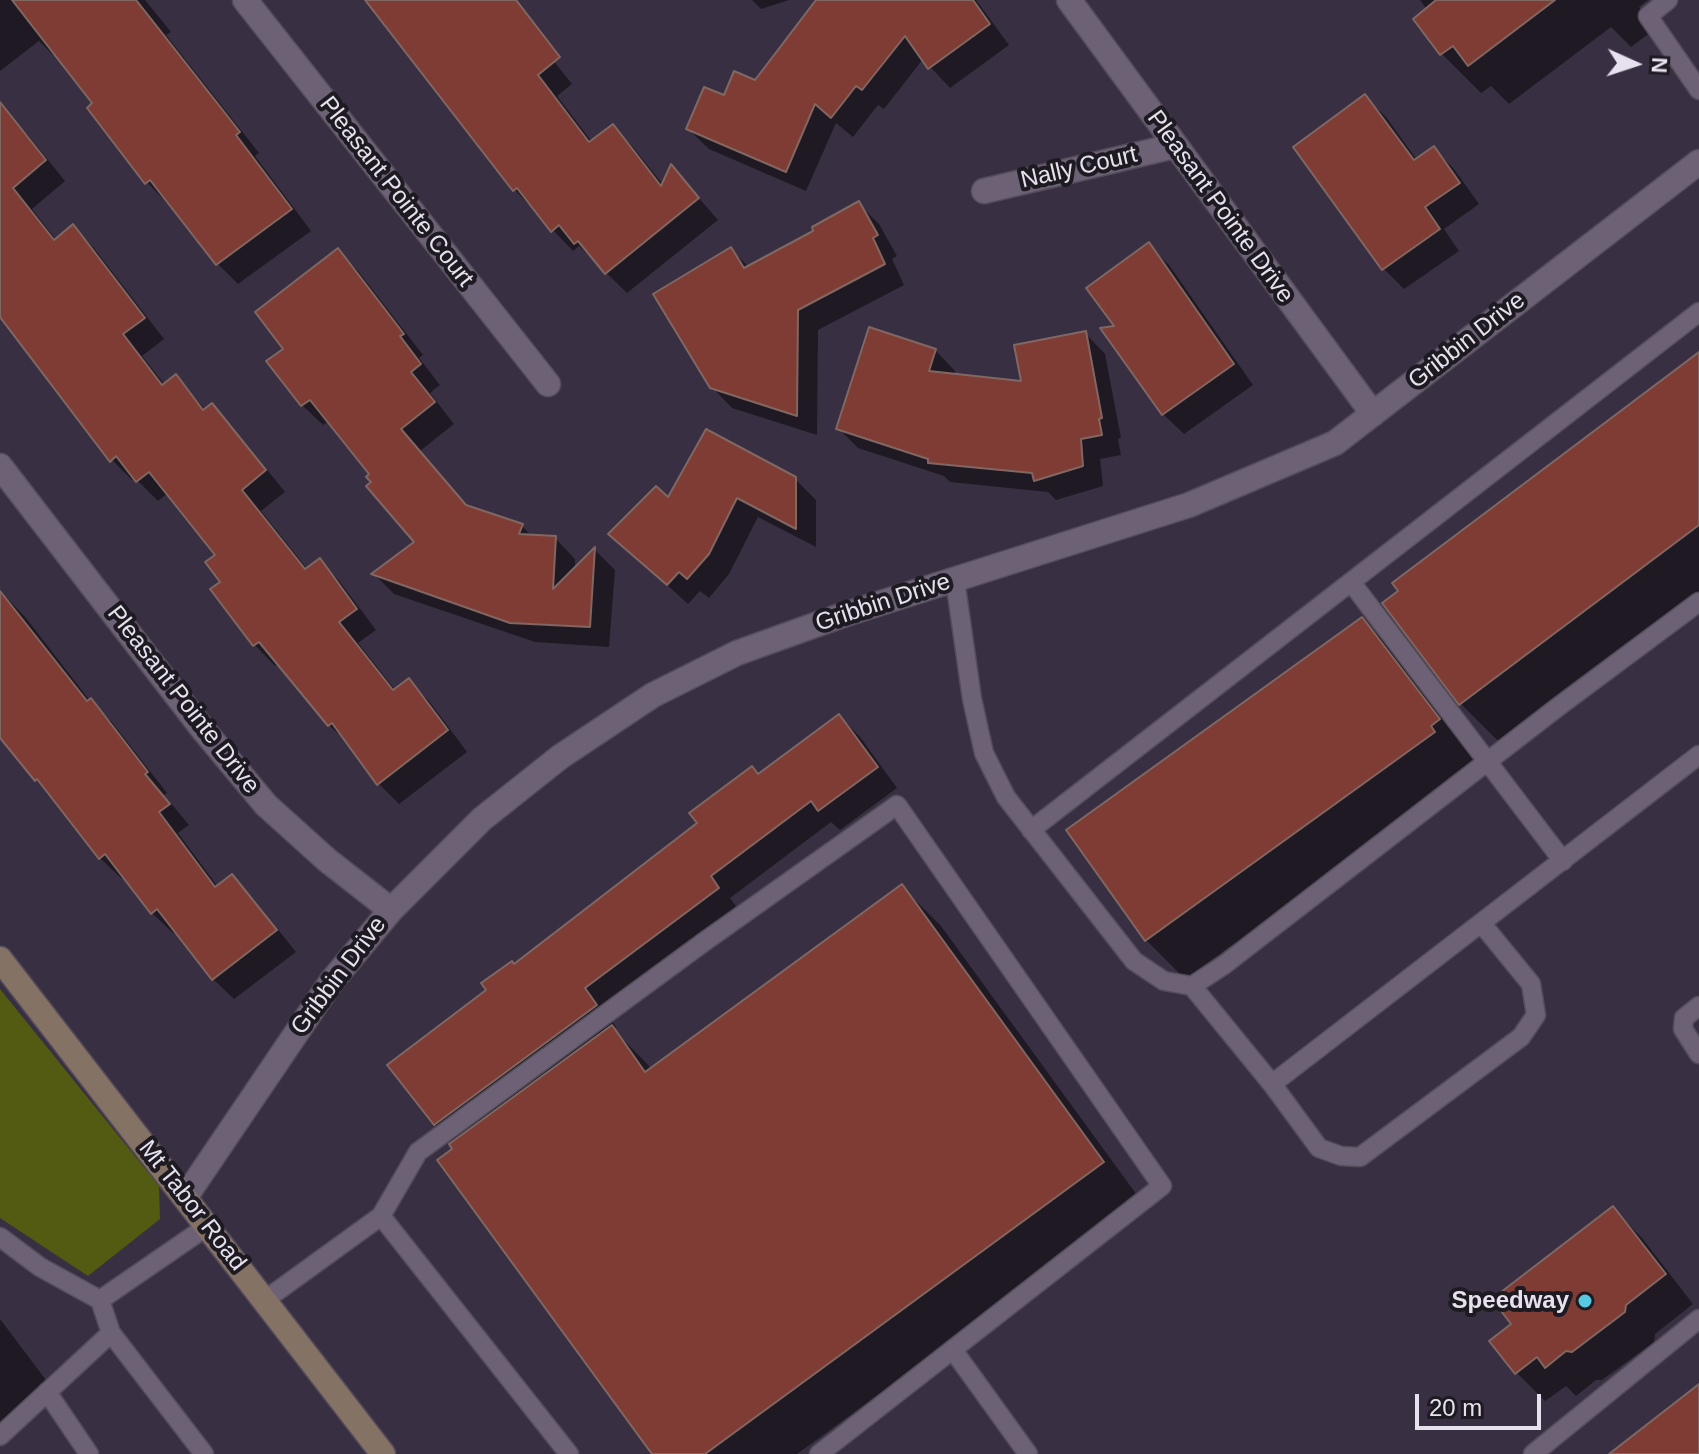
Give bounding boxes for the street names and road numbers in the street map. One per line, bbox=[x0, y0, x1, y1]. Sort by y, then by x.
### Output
street label: Pleasant Pointe Court bbox=[313, 91, 479, 293]
street label: Pleasant Pointe Drive bbox=[1141, 105, 1299, 309]
street label: Nally Court bbox=[1018, 141, 1140, 195]
street label: Gribbin Drive bbox=[1403, 287, 1531, 395]
street label: Gribbin Drive bbox=[812, 568, 954, 638]
street label: Pleasant Pointe Drive bbox=[101, 600, 265, 800]
street label: Gribbin Drive bbox=[285, 911, 393, 1041]
street label: Mt Tabor Road bbox=[132, 1135, 252, 1277]

